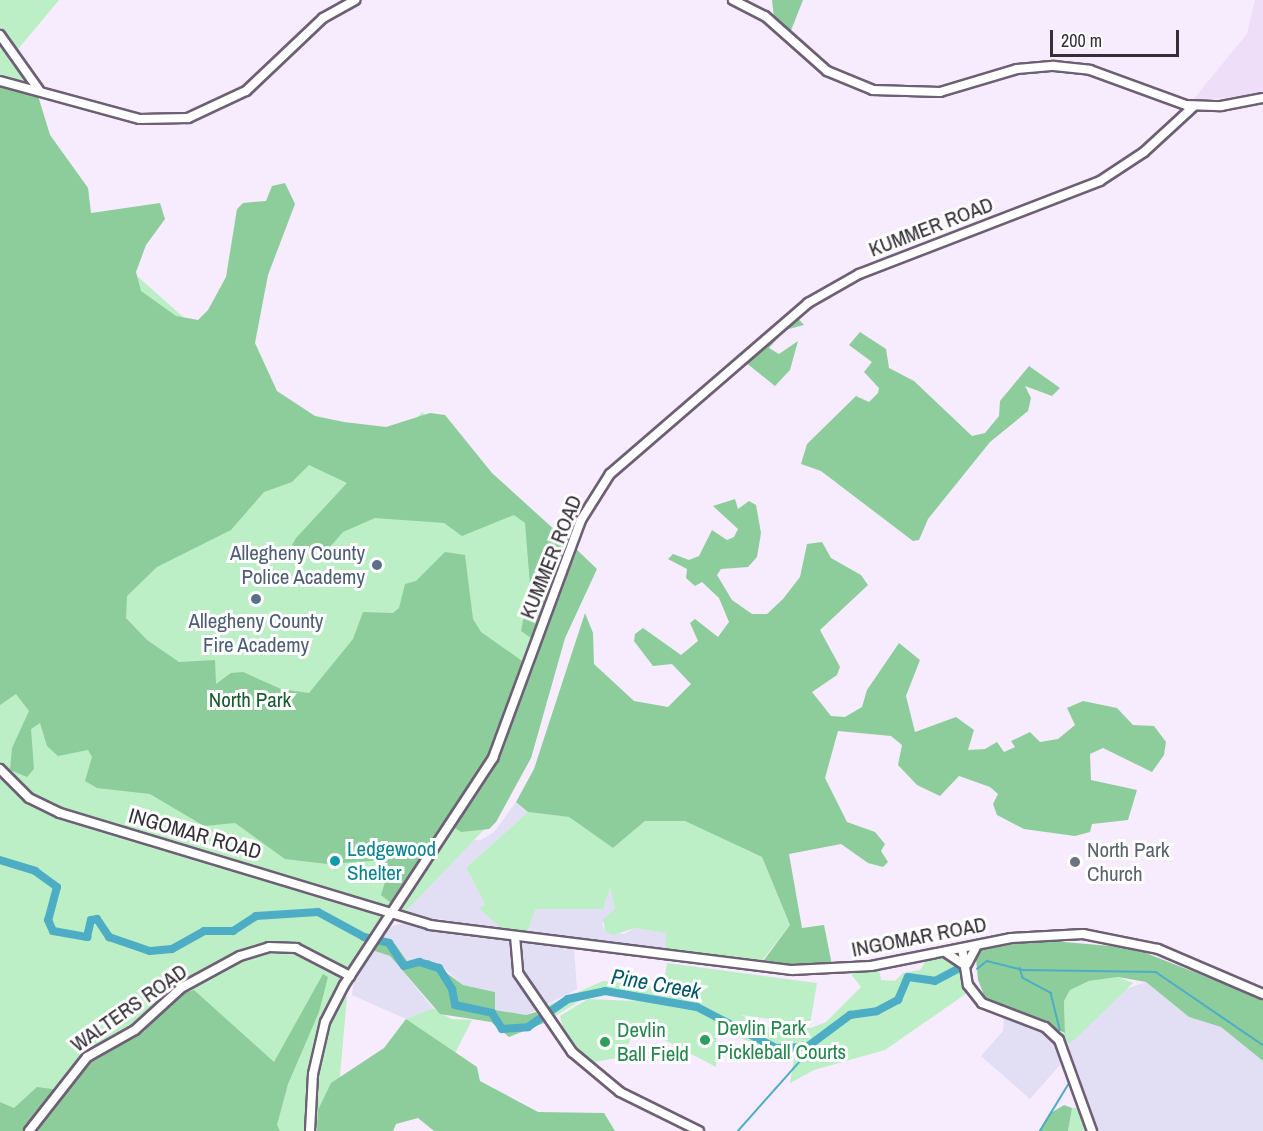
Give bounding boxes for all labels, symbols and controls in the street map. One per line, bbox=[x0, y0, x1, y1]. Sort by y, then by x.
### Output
scale bar bbox=[1053, 18, 1182, 56]
text: 200 m bbox=[1061, 28, 1102, 53]
street label: KUMMER ROAD bbox=[865, 192, 997, 262]
street label: KUMMER ROAD bbox=[515, 492, 587, 622]
place label: Allegheny County Police Academy bbox=[230, 540, 365, 590]
marker: Allegheny County Police Academy bbox=[370, 558, 384, 572]
marker: Allegheny County Fire Academy bbox=[249, 592, 263, 606]
place label: Allegheny County Fire Academy bbox=[189, 608, 323, 658]
park label: North Park bbox=[209, 687, 291, 713]
street label: INGOMAR ROAD bbox=[126, 803, 264, 865]
place label: Ledgewood Shelter bbox=[347, 836, 436, 886]
place label: North Park Church bbox=[1087, 837, 1169, 887]
marker: Ledgewood Shelter bbox=[328, 854, 342, 868]
marker: North Park Church bbox=[1068, 855, 1082, 869]
street label: INGOMAR ROAD bbox=[849, 912, 989, 962]
street label: WALTERS ROAD bbox=[66, 959, 192, 1057]
water label: Pine Creek bbox=[609, 963, 703, 1005]
place label: Devlin Park Pickleball Courts bbox=[717, 1015, 846, 1065]
place label: Devlin Ball Field bbox=[617, 1017, 689, 1067]
marker: Devlin Park Pickleball Courts bbox=[698, 1033, 712, 1047]
marker: Devlin Ball Field bbox=[598, 1035, 612, 1049]

